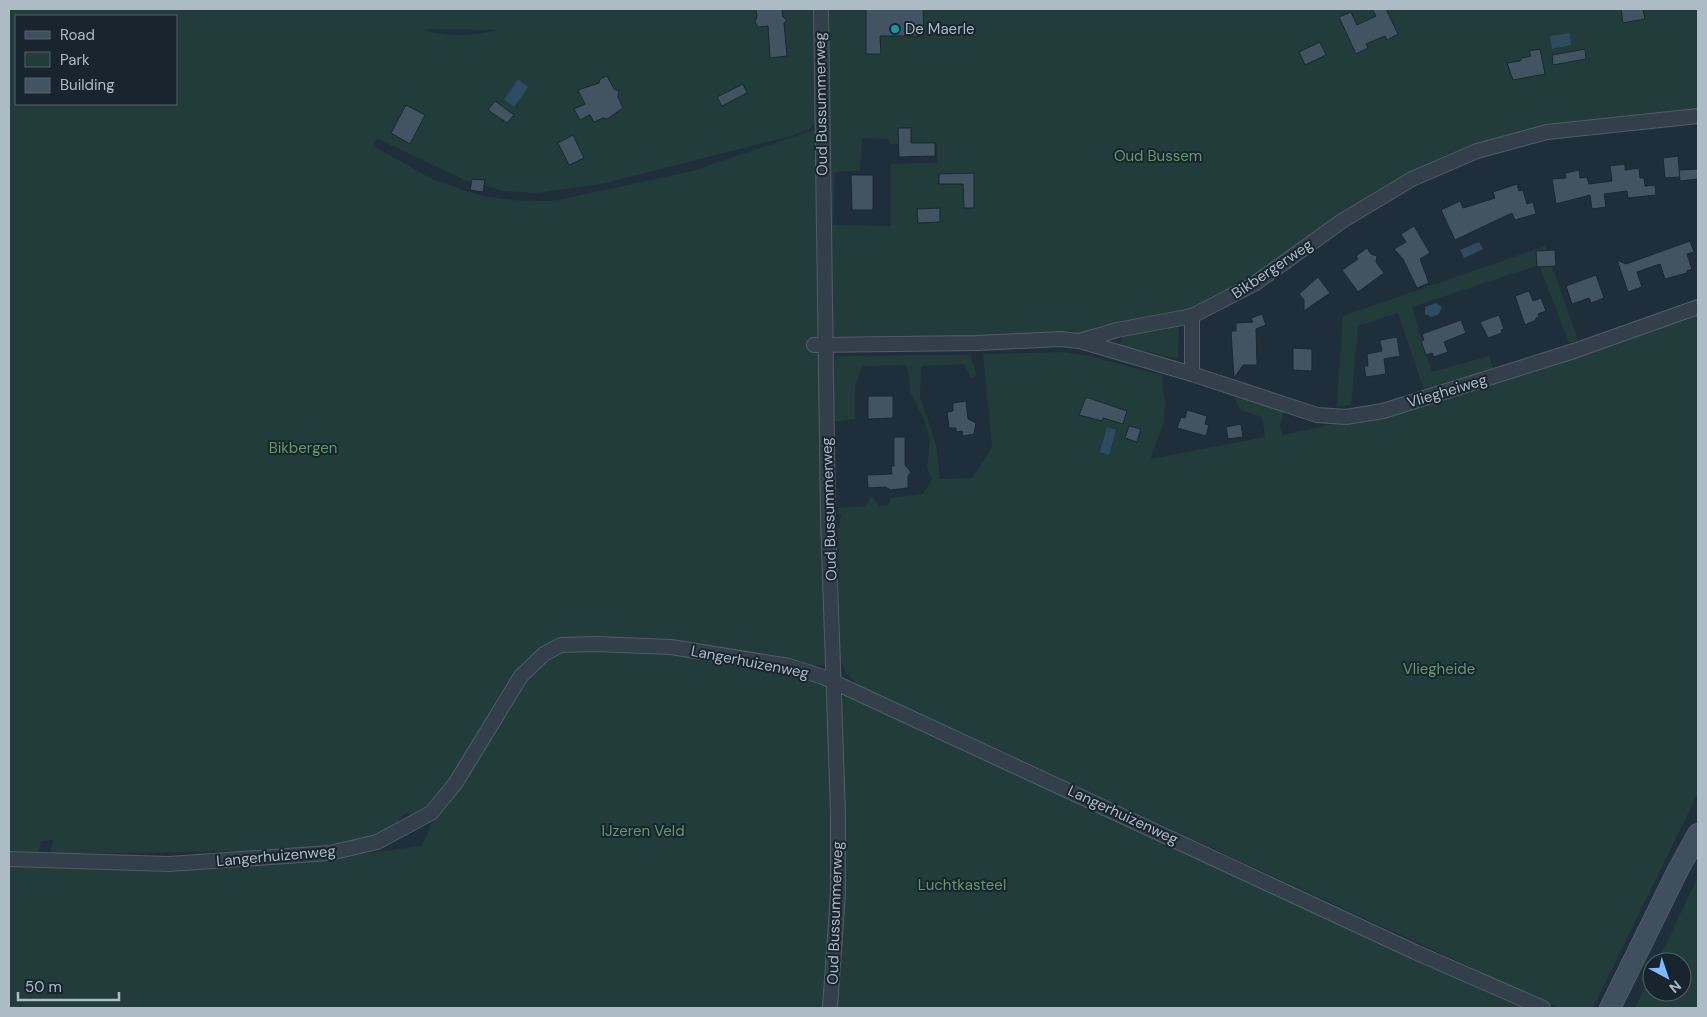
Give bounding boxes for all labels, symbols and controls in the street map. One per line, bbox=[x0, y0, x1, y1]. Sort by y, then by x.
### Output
legend bbox=[15, 15, 178, 105]
place label: De Maerle bbox=[905, 19, 975, 39]
marker: De Maerle bbox=[889, 23, 901, 35]
text: Road bbox=[60, 25, 95, 45]
street label: Oud Bussummerweg bbox=[810, 32, 832, 176]
text: Park bbox=[60, 50, 90, 70]
text: Building bbox=[60, 75, 115, 95]
park label: Oud Bussem bbox=[1114, 146, 1202, 166]
street label: Bikbergerweg bbox=[1228, 235, 1316, 303]
street label: Vliegheiweg bbox=[1405, 369, 1489, 413]
street label: Oud Bussummerweg bbox=[816, 437, 842, 581]
park label: Bikbergen bbox=[269, 438, 337, 458]
street label: Langerhuizenweg bbox=[689, 641, 811, 683]
park label: Vliegheide bbox=[1403, 659, 1475, 679]
street label: Langerhuizenweg bbox=[1065, 781, 1181, 849]
park label: IJzeren Veld bbox=[601, 821, 685, 841]
street label: Langerhuizenweg bbox=[216, 841, 336, 871]
street label: Oud Bussummerweg bbox=[822, 841, 848, 985]
park label: Luchtkasteel bbox=[918, 875, 1006, 895]
north arrow bbox=[1642, 952, 1692, 1002]
scale bar bbox=[18, 970, 119, 1002]
text: 50 m bbox=[25, 977, 62, 997]
text: N bbox=[1666, 977, 1685, 997]

